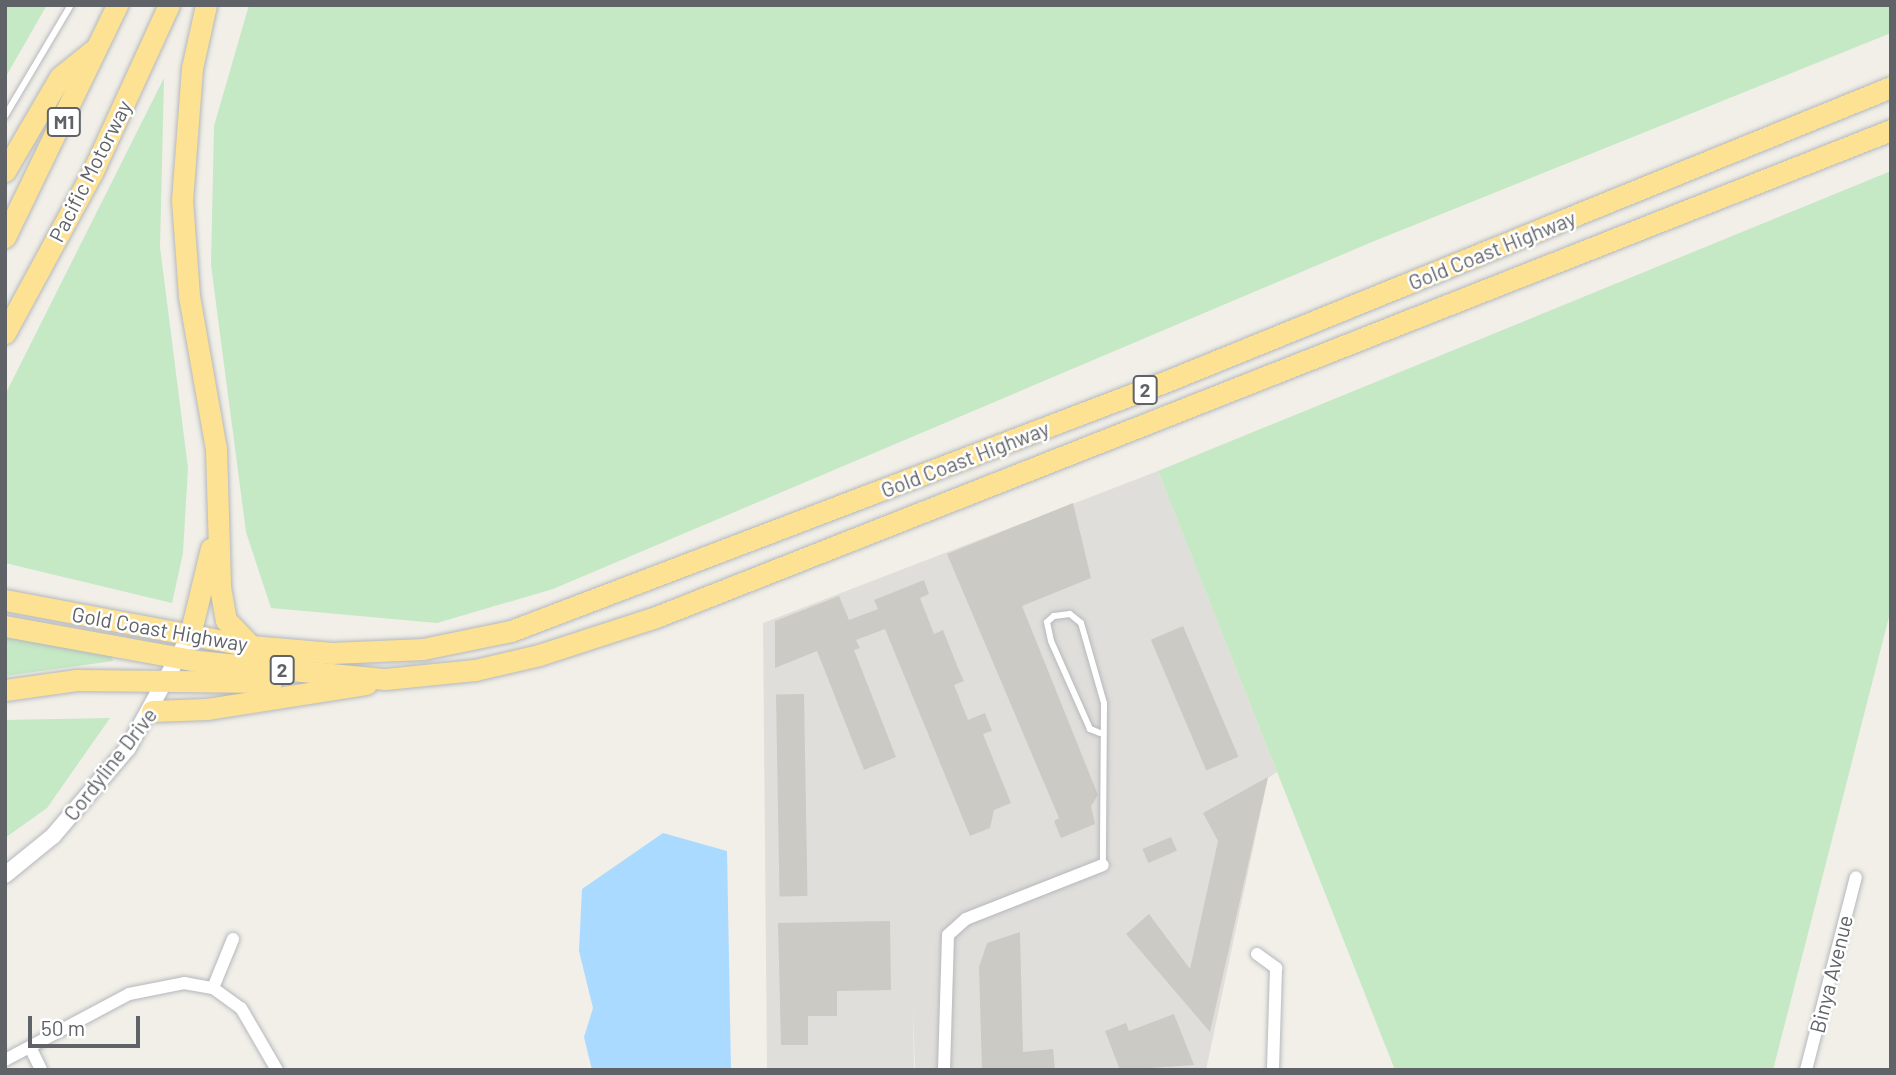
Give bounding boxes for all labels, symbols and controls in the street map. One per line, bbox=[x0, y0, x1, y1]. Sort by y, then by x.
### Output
street label: Pacific Motorway bbox=[43, 96, 137, 246]
road number: M1 bbox=[46, 106, 82, 138]
street label: Gold Coast Highway bbox=[1405, 205, 1579, 295]
road number: 2 bbox=[1131, 374, 1159, 406]
street label: Gold Coast Highway bbox=[877, 415, 1053, 503]
street label: Gold Coast Highway bbox=[70, 601, 250, 657]
road number: 2 bbox=[268, 654, 296, 685]
street label: Cordyline Drive bbox=[58, 702, 162, 826]
street label: Binya Avenue bbox=[1804, 912, 1858, 1036]
scale bar bbox=[32, 1002, 144, 1046]
text: 50 m bbox=[41, 1015, 85, 1040]

